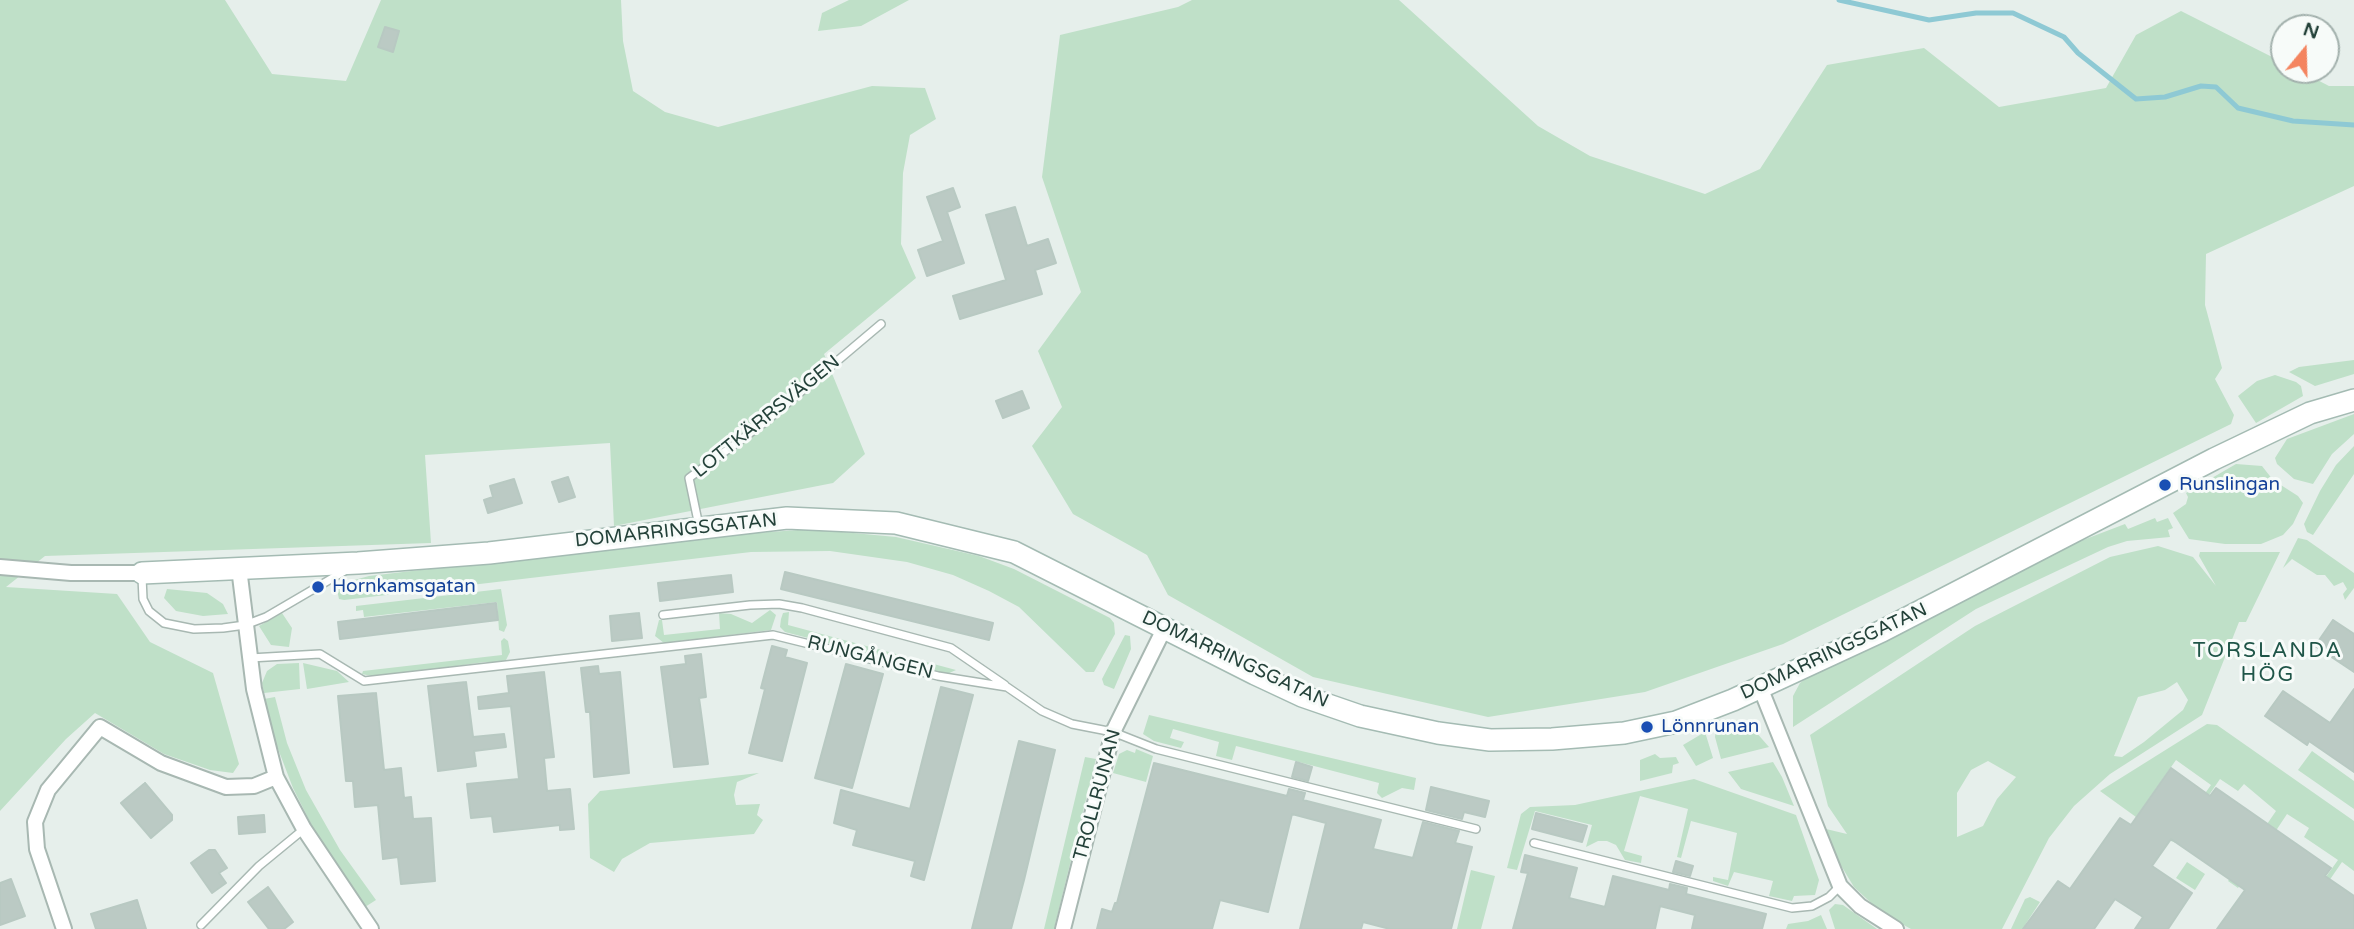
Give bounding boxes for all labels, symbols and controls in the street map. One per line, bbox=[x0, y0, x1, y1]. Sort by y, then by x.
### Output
north arrow bbox=[2270, 14, 2340, 84]
text: N bbox=[2300, 18, 2322, 44]
street label: LOTTKÄRRSVÄGEN bbox=[689, 351, 845, 483]
place label: Runslingan bbox=[2179, 474, 2280, 496]
marker: Runslingan bbox=[2157, 477, 2173, 493]
street label: DOMARRINGSGATAN bbox=[574, 509, 778, 553]
place label: Hornkamsgatan bbox=[332, 576, 476, 598]
marker: Hornkamsgatan bbox=[310, 579, 326, 595]
street label: DOMARRINGSGATAN bbox=[1737, 599, 1931, 705]
street label: DOMARRINGSGATAN bbox=[1138, 607, 1332, 713]
street label: RUNGÅNGEN bbox=[805, 631, 935, 685]
district label: TORSLANDA HÖG bbox=[2194, 638, 2342, 688]
place label: Lönnrunan bbox=[1661, 716, 1759, 738]
marker: Lönnrunan bbox=[1639, 719, 1655, 735]
street label: TROLLRUNAN bbox=[1070, 727, 1126, 863]

